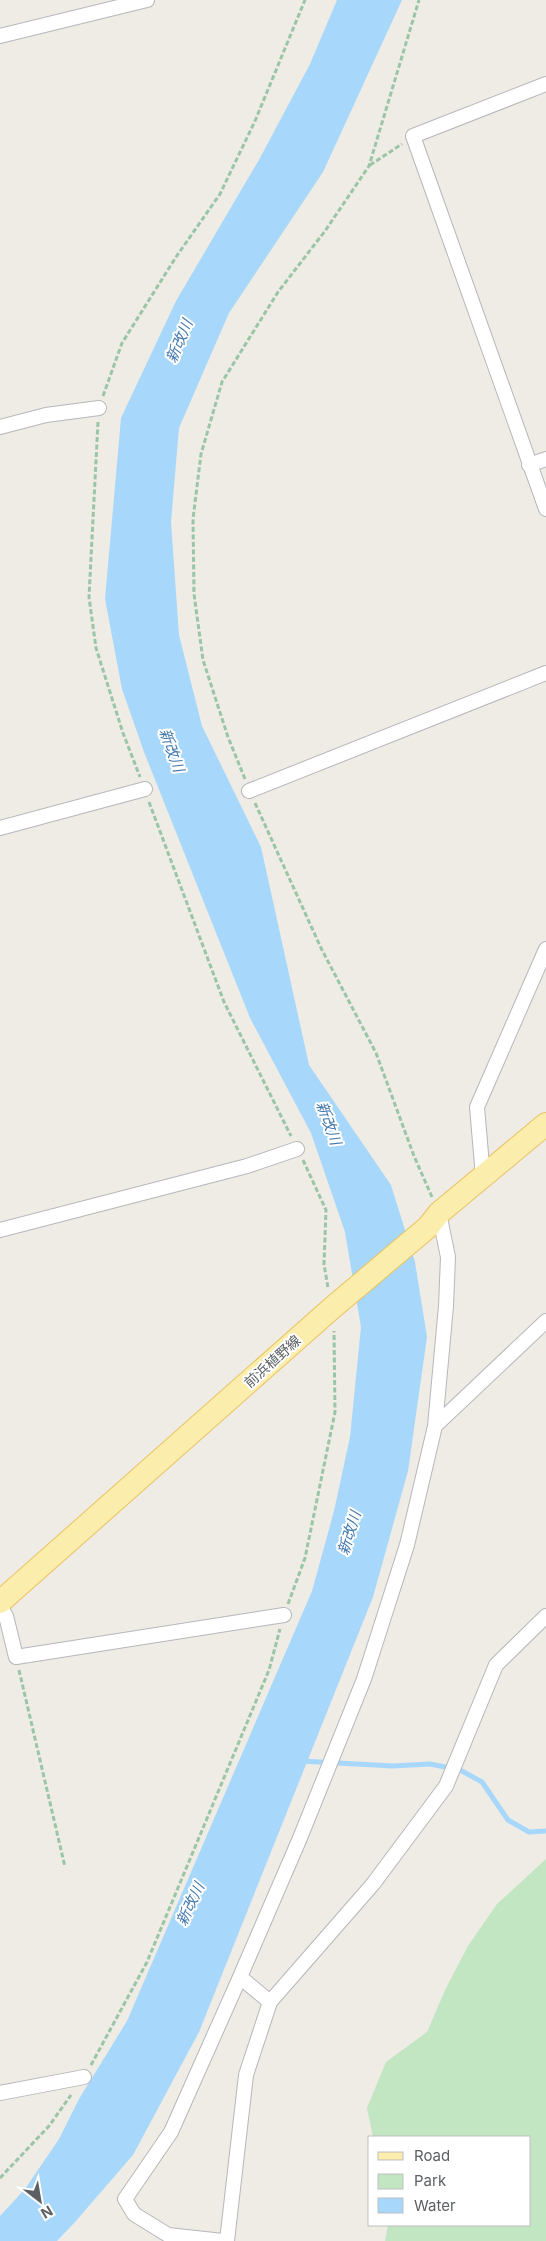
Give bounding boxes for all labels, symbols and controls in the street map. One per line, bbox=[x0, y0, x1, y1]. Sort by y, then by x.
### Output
water label: 新改川 bbox=[161, 315, 197, 365]
water label: 新改川 bbox=[155, 726, 189, 776]
water label: 新改川 bbox=[312, 1099, 346, 1149]
street label: 前浜植野線 bbox=[240, 1331, 304, 1391]
water label: 新改川 bbox=[333, 1507, 365, 1557]
water label: 新改川 bbox=[172, 1878, 209, 1928]
legend bbox=[368, 2136, 531, 2226]
text: Road bbox=[414, 2146, 450, 2165]
text: Park bbox=[414, 2171, 447, 2190]
north arrow bbox=[15, 2176, 65, 2226]
text: Water bbox=[414, 2196, 456, 2215]
text: N bbox=[38, 2203, 56, 2223]

